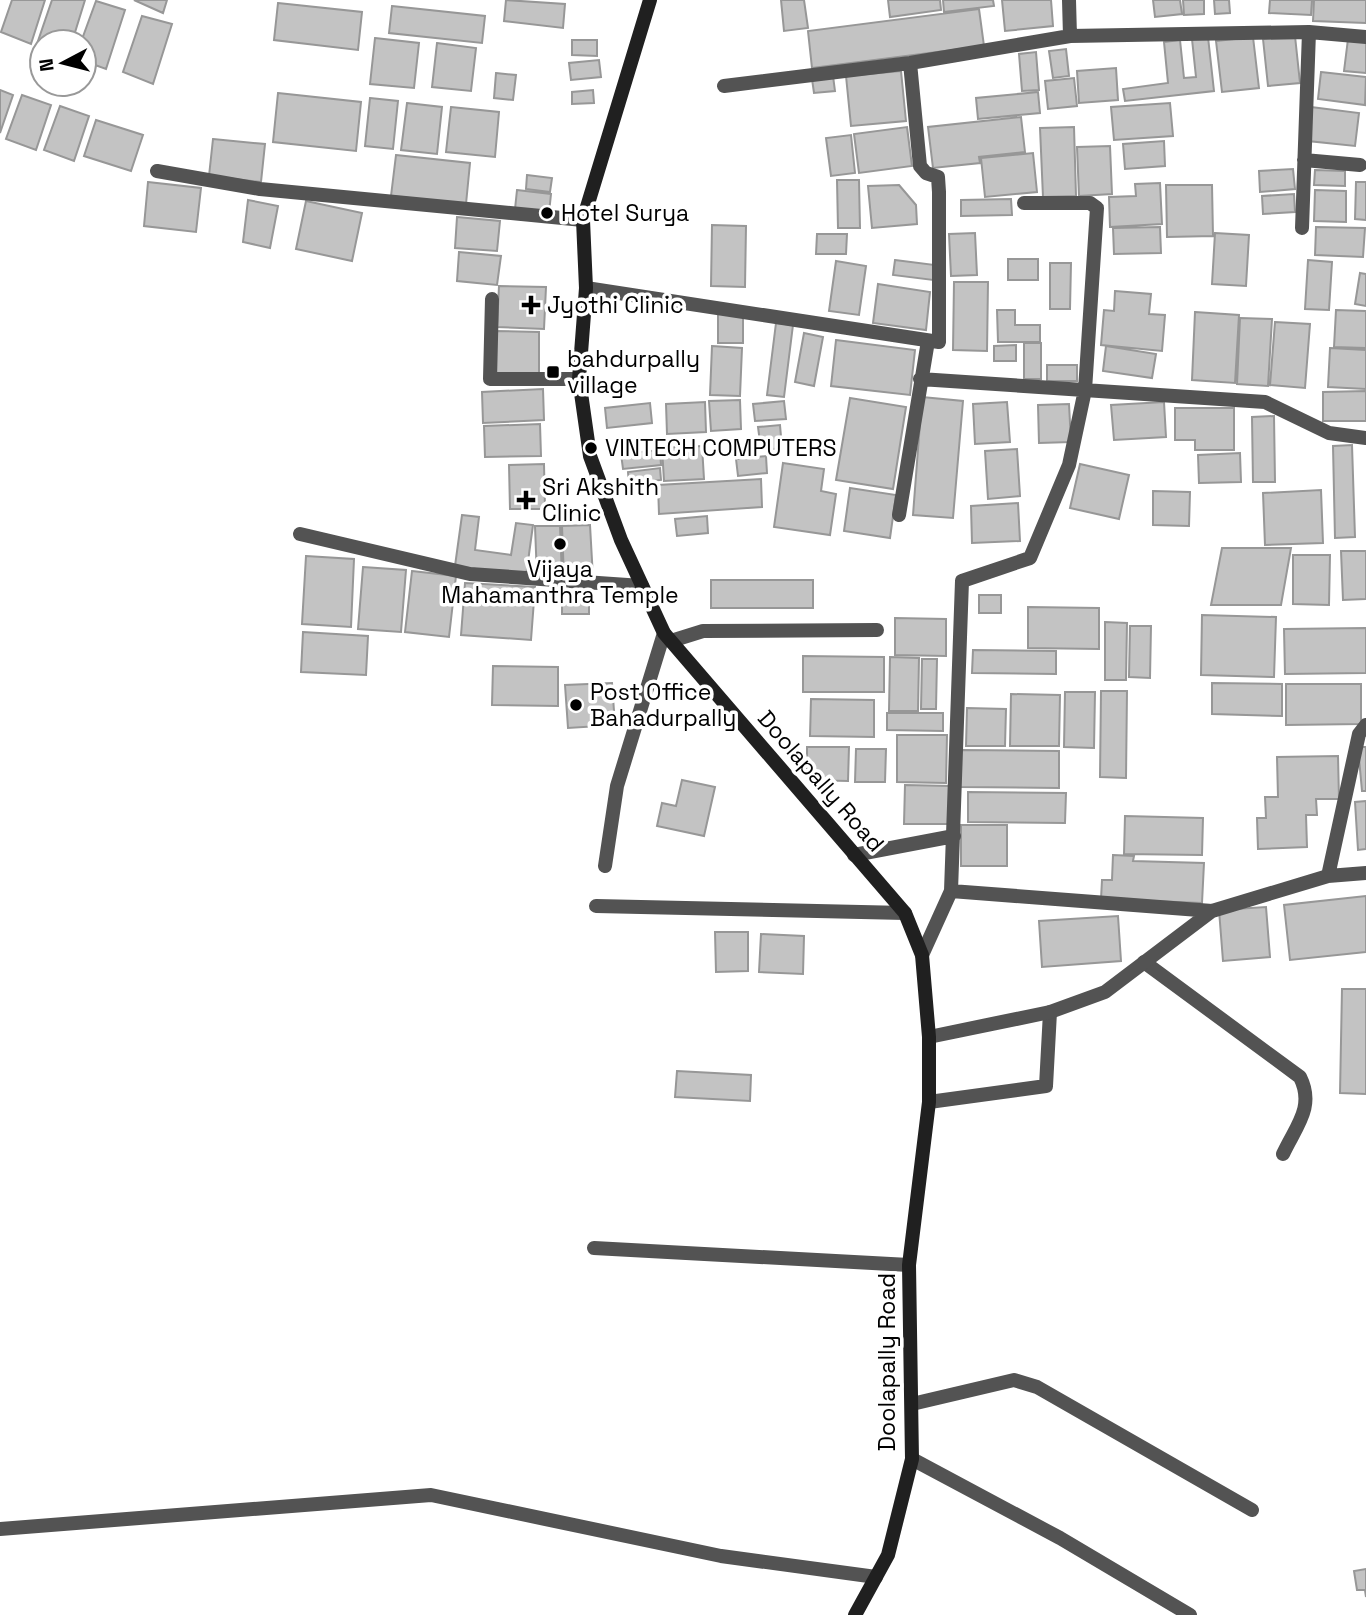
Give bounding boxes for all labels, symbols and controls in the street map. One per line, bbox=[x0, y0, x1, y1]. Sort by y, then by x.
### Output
north arrow bbox=[28, 28, 98, 98]
text: N bbox=[33, 57, 60, 73]
place label: Hotel Surya bbox=[561, 198, 689, 228]
marker: Hotel Surya bbox=[539, 205, 555, 221]
place label: Jyothi Clinic bbox=[547, 290, 684, 320]
marker: Jyothi Clinic bbox=[521, 295, 541, 315]
place label: bahdurpally village bbox=[567, 344, 700, 400]
marker: bahdurpally village bbox=[545, 364, 561, 380]
place label: VINTECH COMPUTERS bbox=[605, 433, 837, 463]
marker: VINTECH COMPUTERS bbox=[583, 440, 599, 456]
place label: Sri Akshith Clinic bbox=[542, 472, 659, 528]
marker: Sri Akshith Clinic bbox=[516, 490, 536, 510]
marker: Vijaya Mahamanthra Temple bbox=[552, 536, 568, 552]
place label: Vijaya Mahamanthra Temple bbox=[441, 554, 679, 610]
place label: Post Office Bahadurpally bbox=[590, 677, 736, 733]
marker: Post Office Bahadurpally bbox=[568, 697, 584, 713]
street label: Doolapally Road bbox=[751, 704, 891, 858]
street label: Doolapally Road bbox=[872, 1273, 902, 1451]

